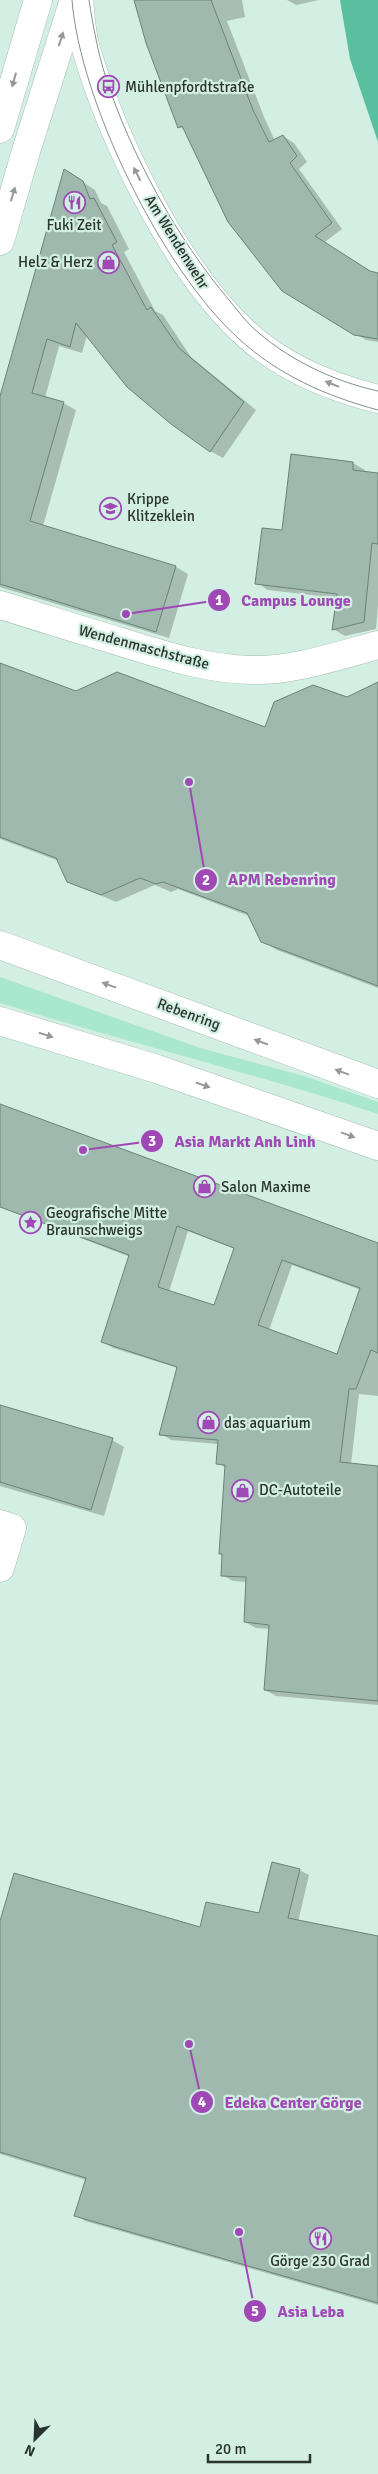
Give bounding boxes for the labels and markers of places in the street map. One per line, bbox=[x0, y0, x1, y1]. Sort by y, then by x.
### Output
bus stop icon: Mühlenpfordtstraße bbox=[97, 75, 121, 99]
place label: Mühlenpfordtstraße bbox=[125, 78, 254, 96]
restaurant icon: Fuki Zeit bbox=[62, 190, 86, 214]
place label: Fuki Zeit bbox=[46, 216, 102, 234]
shop icon: Helz & Herz bbox=[97, 250, 121, 274]
place label: Helz & Herz bbox=[18, 253, 93, 271]
place label: Krippe Klitzeklein bbox=[127, 490, 195, 525]
school or university icon: Krippe Klitzeklein bbox=[99, 496, 123, 520]
callout: Campus Lounge bbox=[206, 585, 361, 616]
callout: APM Rebenring bbox=[193, 864, 346, 895]
callout: Asia Markt Anh Linh bbox=[139, 1126, 325, 1157]
shop icon: Salon Maxime bbox=[193, 1175, 217, 1199]
place label: Salon Maxime bbox=[221, 1178, 311, 1196]
place label: Geografische Mitte Braunschweigs bbox=[46, 1204, 167, 1239]
place icon: Geografische Mitte Braunschweigs bbox=[18, 1210, 42, 1234]
shop icon: das aquarium bbox=[196, 1411, 220, 1435]
place label: das aquarium bbox=[224, 1414, 311, 1432]
shop icon: DC-Autoteile bbox=[231, 1478, 255, 1502]
place label: DC-Autoteile bbox=[259, 1481, 341, 1499]
callout: Edeka Center Görge bbox=[189, 2087, 371, 2118]
restaurant icon: Görge 230 Grad bbox=[308, 2226, 332, 2250]
place label: Görge 230 Grad bbox=[270, 2252, 370, 2270]
callout: Asia Leba bbox=[243, 2296, 355, 2327]

